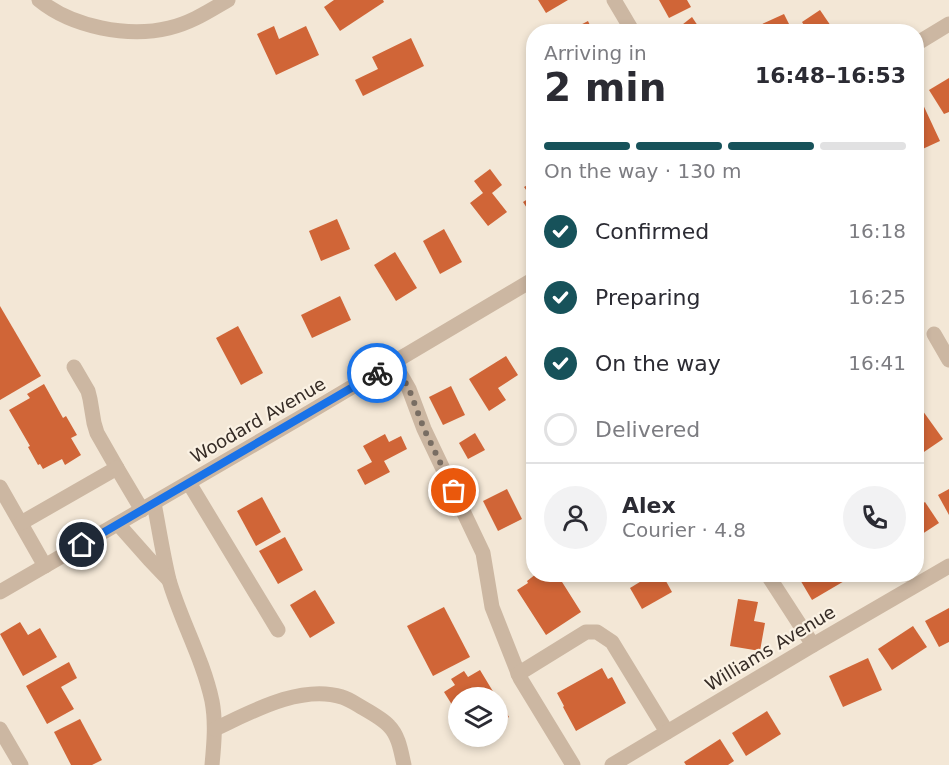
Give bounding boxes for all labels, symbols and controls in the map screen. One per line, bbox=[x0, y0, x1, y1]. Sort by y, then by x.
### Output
text: Arriving in bbox=[544, 41, 647, 65]
text: 16:48–16:53 bbox=[755, 63, 906, 88]
text: 2 min bbox=[544, 65, 666, 110]
text: On the way · 130 m bbox=[544, 159, 742, 183]
icon: check bbox=[544, 215, 577, 248]
text: Confirmed bbox=[595, 219, 709, 244]
text: 16:18 bbox=[848, 219, 906, 243]
icon: check bbox=[544, 281, 577, 314]
text: Preparing bbox=[595, 285, 701, 310]
text: 16:25 bbox=[848, 285, 906, 309]
courier bbox=[347, 343, 407, 403]
icon: check bbox=[544, 347, 577, 380]
text: On the way bbox=[595, 351, 721, 376]
text: 16:41 bbox=[848, 351, 906, 375]
icon: bike bbox=[361, 357, 394, 390]
street label: Woodard Avenue bbox=[187, 373, 329, 467]
text: Delivered bbox=[595, 417, 700, 442]
pin bbox=[428, 465, 479, 516]
icon: bag bbox=[437, 474, 470, 507]
button: person bbox=[544, 486, 607, 549]
button: phone bbox=[843, 486, 906, 549]
text: Alex bbox=[622, 493, 676, 518]
text: Courier · 4.8 bbox=[622, 518, 746, 542]
pin bbox=[56, 519, 107, 570]
icon: home bbox=[65, 528, 98, 561]
street label: Williams Avenue bbox=[701, 601, 839, 695]
map controls bbox=[448, 687, 508, 747]
button: layers bbox=[448, 687, 508, 747]

